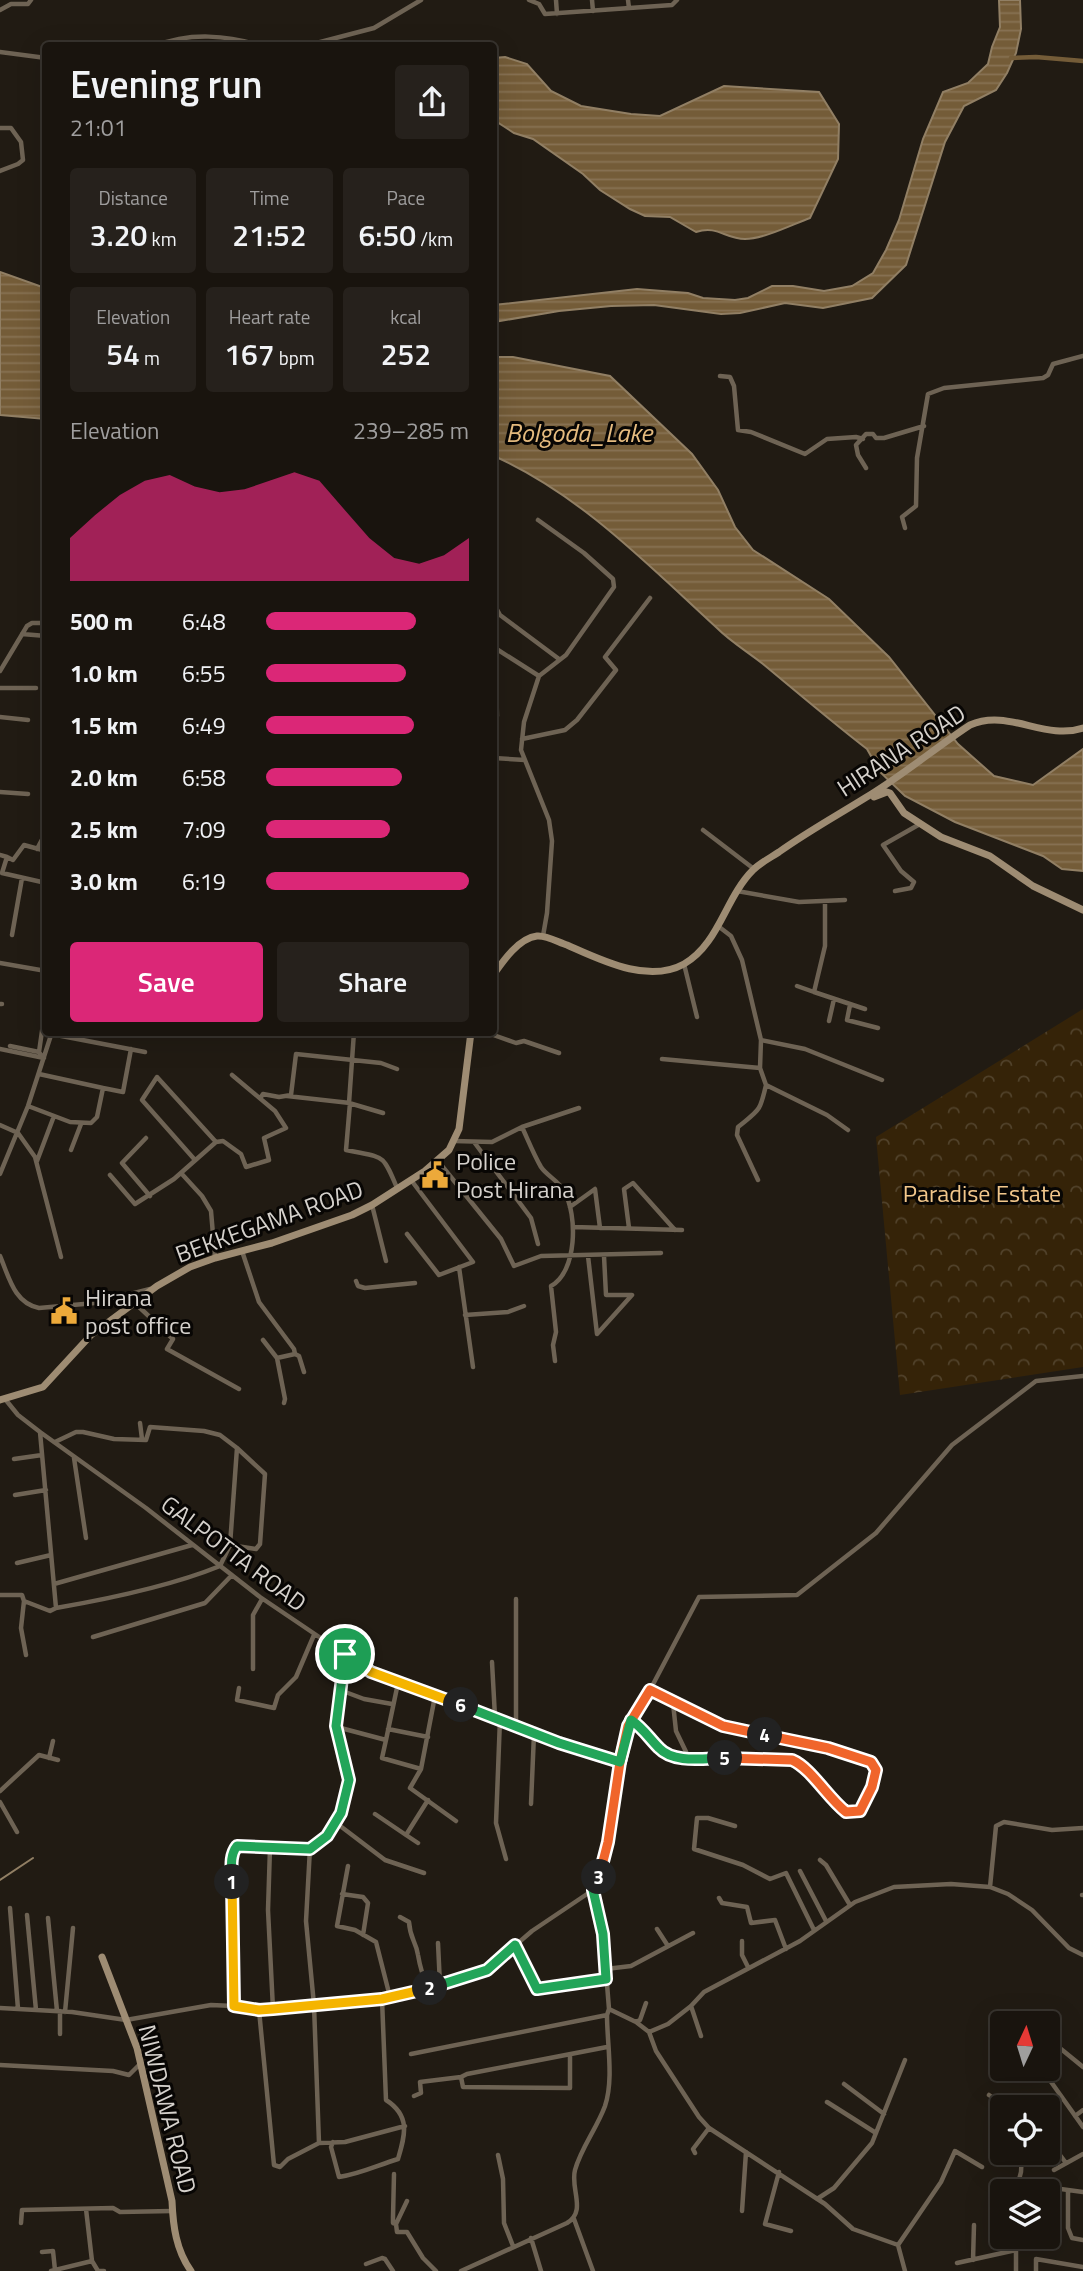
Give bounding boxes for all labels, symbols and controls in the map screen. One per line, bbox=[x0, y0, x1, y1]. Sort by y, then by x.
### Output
text: Evening run bbox=[70, 55, 263, 113]
button: share bbox=[395, 65, 469, 139]
text: 21:01 bbox=[70, 110, 127, 145]
text: Distance bbox=[98, 183, 168, 212]
text: Time bbox=[250, 183, 289, 212]
text: Pace bbox=[387, 183, 425, 212]
text: 3.20 bbox=[90, 212, 147, 258]
text: 21:52 bbox=[232, 212, 307, 258]
text: 6:50 bbox=[359, 212, 416, 258]
text: km bbox=[147, 224, 177, 253]
text: /km bbox=[416, 224, 453, 253]
text: Elevation bbox=[96, 302, 170, 331]
text: Heart rate bbox=[229, 302, 310, 331]
text: kcal bbox=[390, 302, 421, 331]
text: 54 bbox=[106, 331, 140, 377]
text: 167 bbox=[224, 331, 275, 377]
text: 252 bbox=[381, 331, 431, 377]
text: m bbox=[140, 343, 160, 372]
text: bpm bbox=[275, 343, 315, 372]
text: Elevation bbox=[70, 413, 159, 448]
text: 239–285 m bbox=[353, 413, 469, 448]
water label: Bolgoda_Lake bbox=[506, 413, 654, 452]
text: 500 m bbox=[70, 604, 133, 639]
text: 6:48 bbox=[182, 604, 226, 639]
text: 1.0 km bbox=[70, 656, 138, 691]
text: 6:55 bbox=[182, 656, 226, 691]
street label: HIRANA ROAD bbox=[830, 695, 972, 805]
text: 1.5 km bbox=[70, 708, 138, 743]
text: 6:49 bbox=[182, 708, 226, 743]
text: 2.0 km bbox=[70, 760, 138, 795]
text: 6:58 bbox=[182, 760, 226, 795]
text: 2.5 km bbox=[70, 812, 138, 847]
text: 7:09 bbox=[182, 812, 226, 847]
text: 3.0 km bbox=[70, 864, 138, 899]
text: 6:19 bbox=[182, 864, 226, 899]
button: Save bbox=[70, 942, 263, 1022]
button: Share bbox=[277, 942, 469, 1022]
place label: Police Post Hirana bbox=[456, 1143, 574, 1207]
public building icon: Police Post Hirana bbox=[420, 1160, 450, 1190]
street label: BEKKEGAMA ROAD bbox=[170, 1170, 368, 1272]
park label: Paradise Estate bbox=[903, 1175, 1061, 1211]
place label: Hirana post office bbox=[85, 1279, 191, 1343]
public building icon: Hirana post office bbox=[49, 1296, 79, 1326]
street label: GALPOTTA ROAD bbox=[154, 1486, 314, 1620]
pin bbox=[315, 1624, 375, 1684]
icon: arrive bbox=[326, 1635, 364, 1673]
pin: 6 bbox=[444, 1688, 478, 1722]
text: 6 bbox=[455, 1690, 466, 1719]
pin: 4 bbox=[748, 1718, 782, 1752]
text: 4 bbox=[759, 1720, 770, 1749]
pin: 5 bbox=[708, 1740, 742, 1776]
text: 5 bbox=[719, 1743, 730, 1772]
pin: 3 bbox=[582, 1860, 616, 1895]
text: 3 bbox=[593, 1862, 604, 1891]
pin: 1 bbox=[215, 1864, 250, 1899]
text: 1 bbox=[226, 1867, 237, 1896]
pin: 2 bbox=[412, 1970, 448, 2006]
text: 2 bbox=[424, 1973, 435, 2002]
north arrow bbox=[990, 2011, 1060, 2081]
map controls bbox=[990, 2011, 1060, 2249]
street label: NIWDAWA ROAD bbox=[130, 2021, 206, 2197]
button: locate bbox=[990, 2095, 1060, 2165]
button: layers bbox=[990, 2179, 1060, 2249]

